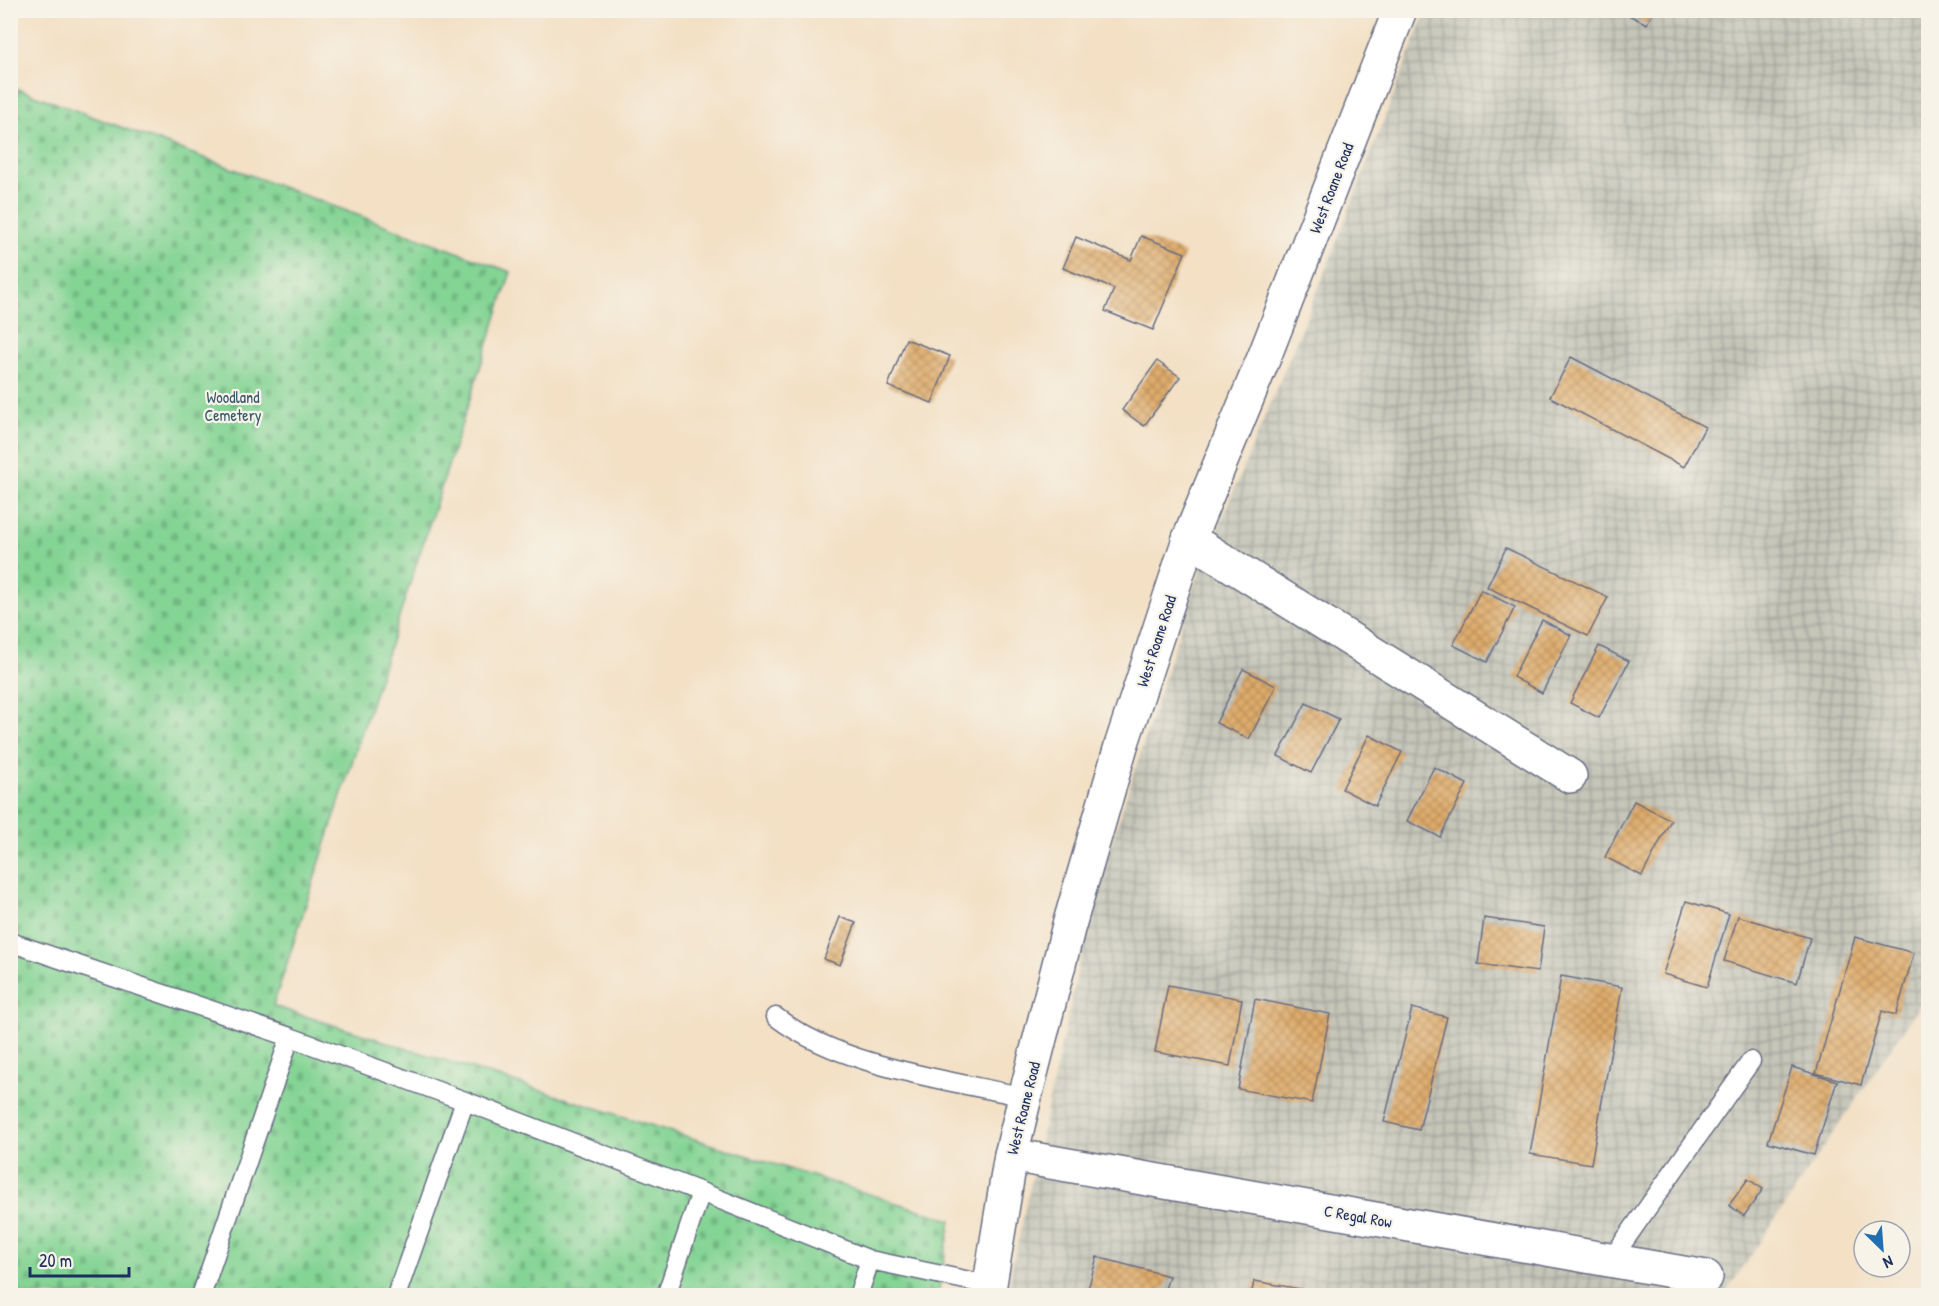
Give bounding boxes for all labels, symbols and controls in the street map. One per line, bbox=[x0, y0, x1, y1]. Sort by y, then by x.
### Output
street label: West Roane Road bbox=[1304, 140, 1358, 236]
park label: Woodland Cemetery bbox=[204, 386, 262, 426]
street label: West Roane Road bbox=[1131, 592, 1181, 690]
street label: West Roane Road bbox=[1001, 1059, 1045, 1157]
street label: C Regal Row bbox=[1322, 1199, 1394, 1233]
north arrow bbox=[1852, 1219, 1912, 1279]
scale bar bbox=[30, 1240, 129, 1278]
text: 20 m bbox=[39, 1248, 72, 1273]
text: N bbox=[1879, 1251, 1897, 1275]

